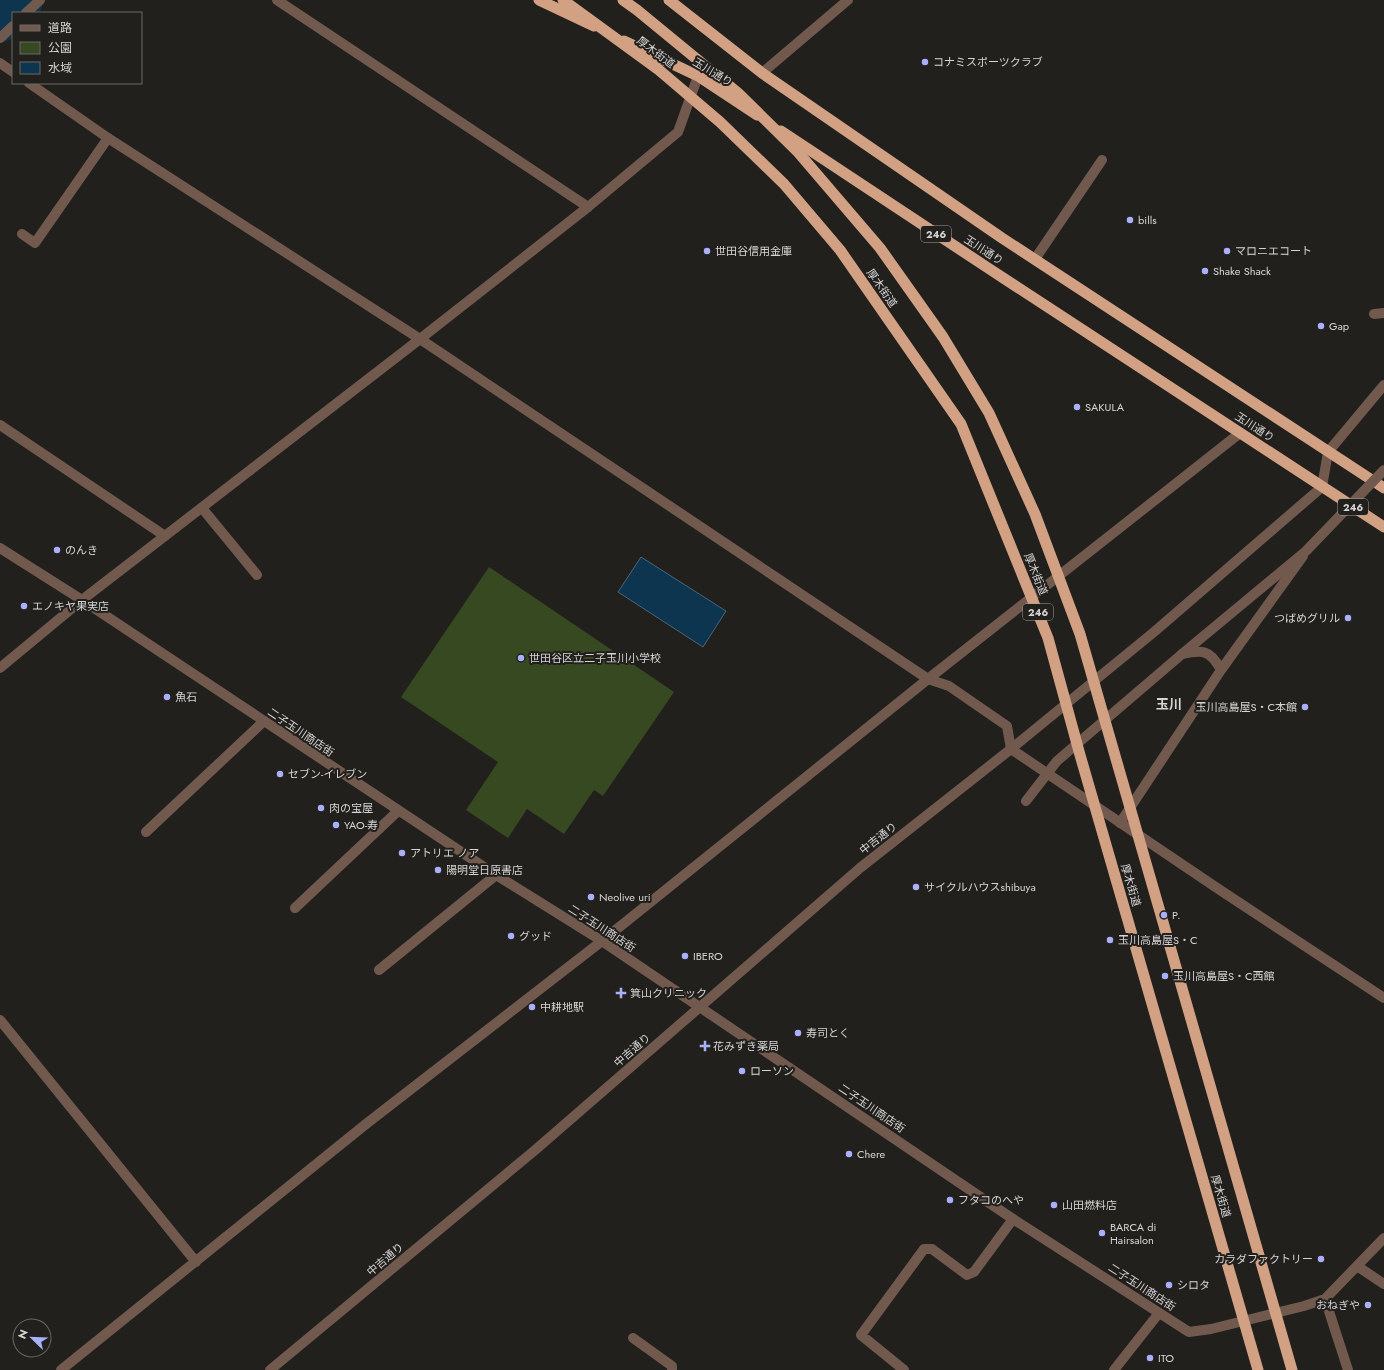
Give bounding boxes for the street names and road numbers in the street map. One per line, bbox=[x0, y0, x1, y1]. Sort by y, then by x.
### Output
street label: 厚木街道 bbox=[634, 32, 678, 72]
street label: 玉川通り bbox=[690, 54, 736, 90]
road number: 246 bbox=[921, 226, 951, 242]
street label: 玉川通り bbox=[961, 231, 1007, 269]
street label: 厚木街道 bbox=[863, 265, 901, 311]
street label: 玉川通り bbox=[1232, 408, 1278, 446]
road number: 246 bbox=[1338, 499, 1368, 515]
street label: 厚木街道 bbox=[1020, 551, 1052, 597]
road number: 246 bbox=[1023, 604, 1053, 620]
street label: 二子玉川商店街 bbox=[265, 704, 337, 760]
street label: 中吉通り bbox=[856, 818, 900, 858]
street label: 厚木街道 bbox=[1117, 862, 1145, 908]
street label: 二子玉川商店街 bbox=[565, 900, 639, 956]
street label: 中吉通り bbox=[610, 1030, 654, 1070]
street label: 二子玉川商店街 bbox=[836, 1080, 908, 1136]
street label: 厚木街道 bbox=[1207, 1173, 1235, 1219]
street label: 中吉通り bbox=[363, 1239, 407, 1279]
street label: 二子玉川商店街 bbox=[1105, 1259, 1179, 1315]

